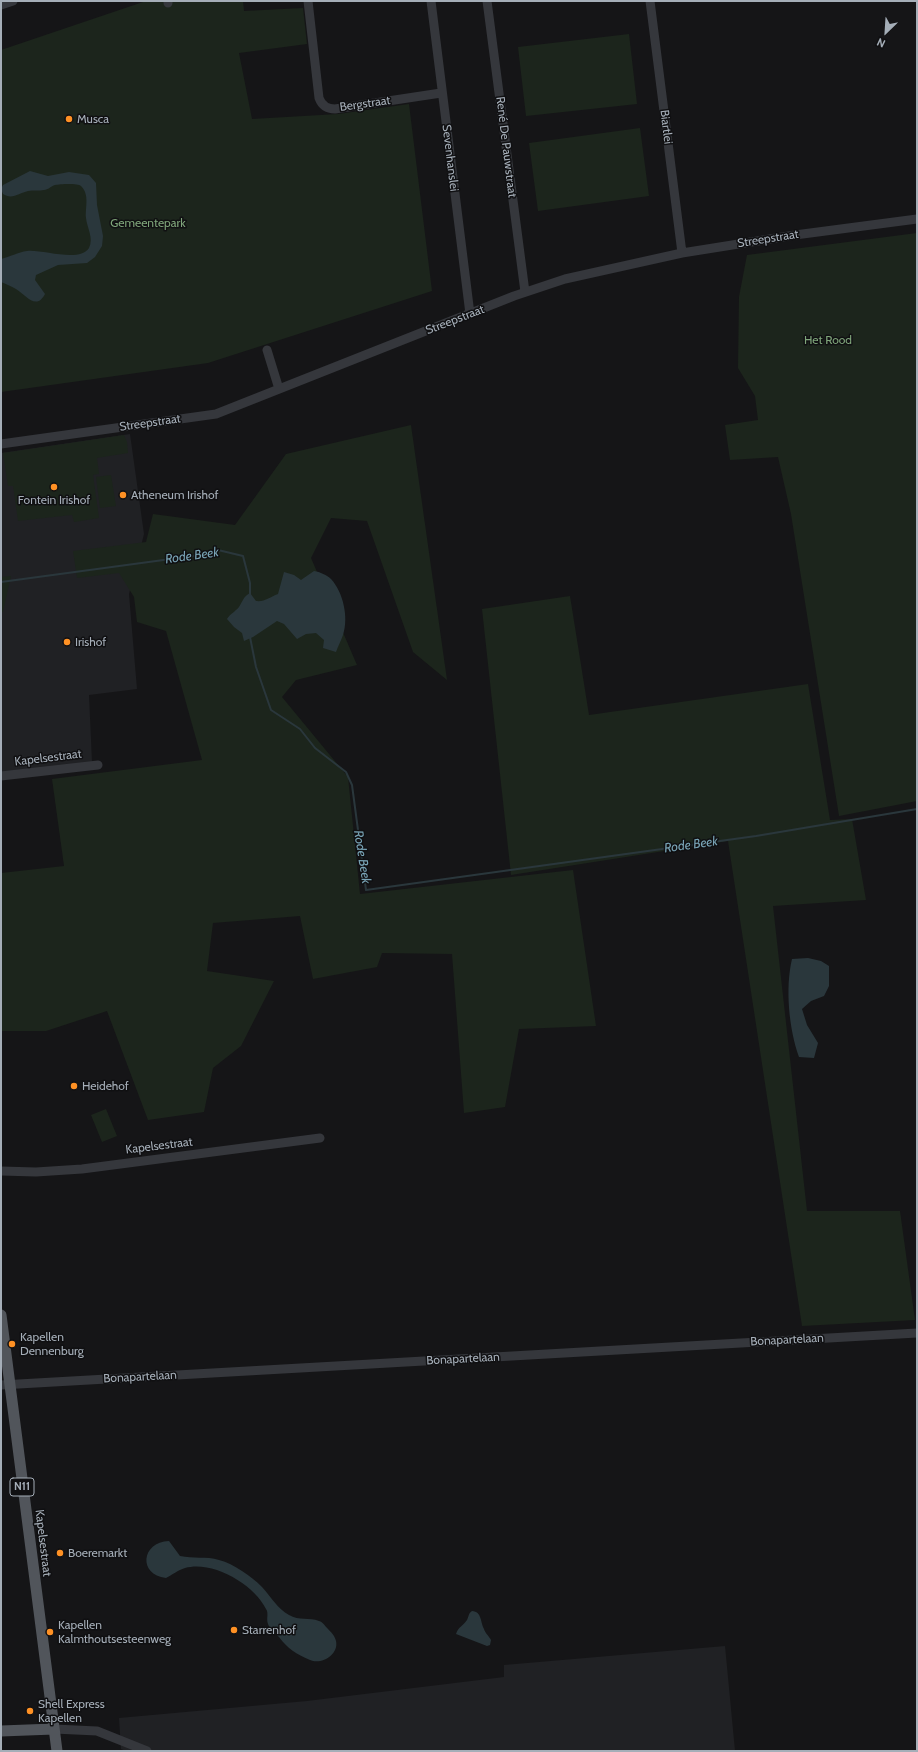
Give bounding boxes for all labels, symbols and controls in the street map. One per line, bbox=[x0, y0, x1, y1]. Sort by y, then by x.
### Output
north arrow bbox=[866, 12, 906, 52]
text: N bbox=[874, 35, 887, 51]
street label: Bergstraat bbox=[339, 93, 391, 115]
street label: René De Pauwstraat bbox=[493, 96, 519, 198]
street label: Biartlei bbox=[657, 109, 675, 145]
place label: Musca bbox=[77, 112, 109, 126]
marker: Musca bbox=[64, 114, 74, 124]
street label: Sevenhanslei bbox=[439, 124, 461, 192]
park label: Gemeentepark bbox=[110, 216, 186, 230]
street label: Streepstraat bbox=[736, 227, 800, 251]
street label: Streepstraat bbox=[424, 302, 486, 338]
park label: Het Rood bbox=[804, 333, 852, 347]
street label: Streepstraat bbox=[118, 412, 182, 434]
marker: Fontein Irishof bbox=[49, 482, 59, 492]
place label: Atheneum Irishof bbox=[131, 488, 218, 502]
marker: Atheneum Irishof bbox=[118, 490, 128, 500]
place label: Fontein Irishof bbox=[18, 493, 90, 507]
water label: Rode Beek bbox=[164, 545, 220, 567]
place label: Irishof bbox=[75, 635, 106, 649]
marker: Irishof bbox=[62, 637, 72, 647]
street label: Kapelsestraat bbox=[14, 747, 82, 769]
water label: Rode Beek bbox=[350, 829, 374, 885]
water label: Rode Beek bbox=[663, 834, 719, 856]
place label: Heidehof bbox=[82, 1079, 129, 1093]
marker: Heidehof bbox=[69, 1081, 79, 1091]
street label: Kapelsestraat bbox=[125, 1135, 193, 1157]
place label: Kapellen Dennenburg bbox=[20, 1330, 84, 1358]
street label: Bonapartelaan bbox=[750, 1331, 824, 1349]
marker: Kapellen Dennenburg bbox=[7, 1339, 17, 1349]
street label: Bonapartelaan bbox=[426, 1350, 500, 1368]
street label: Bonapartelaan bbox=[103, 1368, 177, 1386]
road number: N11 bbox=[10, 1478, 34, 1496]
street label: Kapelsestraat bbox=[32, 1509, 54, 1577]
place label: Boeremarkt bbox=[68, 1546, 127, 1560]
marker: Boeremarkt bbox=[55, 1548, 65, 1558]
place label: Kapellen Kalmthoutsesteenweg bbox=[58, 1618, 171, 1646]
place label: Starrenhof bbox=[242, 1623, 296, 1637]
marker: Starrenhof bbox=[229, 1625, 239, 1635]
marker: Kapellen Kalmthoutsesteenweg bbox=[45, 1627, 55, 1637]
place label: Shell Express Kapellen bbox=[38, 1697, 105, 1725]
marker: Shell Express Kapellen bbox=[25, 1706, 35, 1716]

